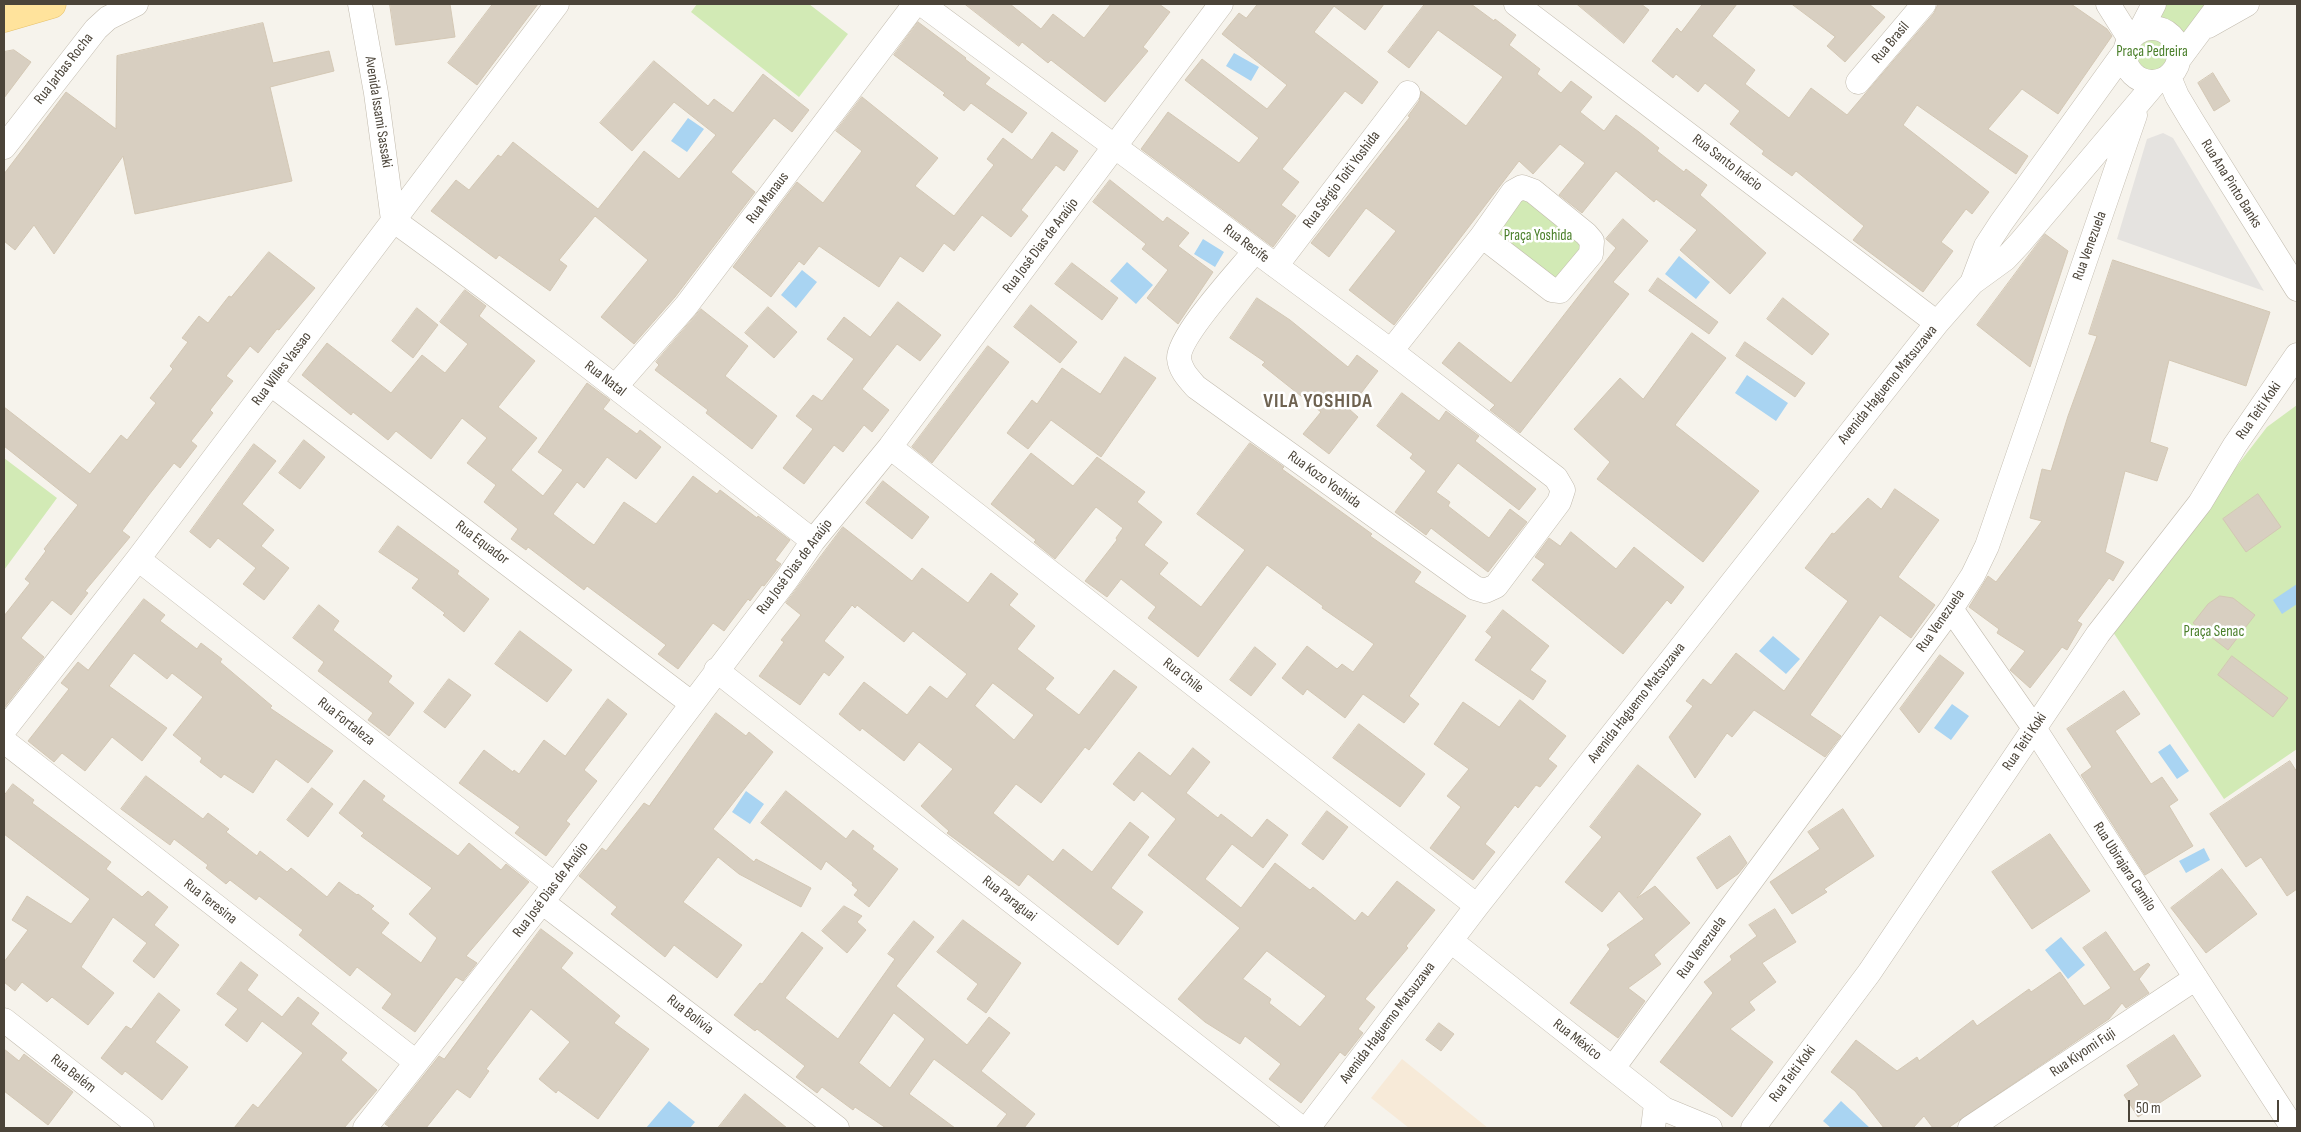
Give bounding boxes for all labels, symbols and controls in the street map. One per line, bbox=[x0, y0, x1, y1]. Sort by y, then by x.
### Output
street label: Rua Brasil bbox=[1868, 19, 1914, 67]
street label: Rua Jarbas Rocha bbox=[31, 30, 97, 108]
park label: Praça Pedreira bbox=[2116, 43, 2188, 61]
street label: Avenida Issami Sassaki bbox=[360, 55, 396, 169]
street label: Rua Sérgio Toiti Yoshida bbox=[1300, 128, 1384, 232]
street label: Rua Santo Inácio bbox=[1688, 131, 1766, 195]
street label: Rua Ana Pinto Banks bbox=[2197, 136, 2265, 232]
street label: Rua Manaus bbox=[743, 169, 793, 227]
street label: Rua José Dias de Araújo bbox=[999, 195, 1083, 297]
street label: Rua Venezuela bbox=[2069, 209, 2111, 283]
street label: Rua Recife bbox=[1219, 221, 1273, 267]
park label: Praça Yoshida bbox=[1504, 227, 1572, 245]
street label: Avenida Haguemo Matsuzawa bbox=[1835, 322, 1941, 448]
street label: Rua Willes Vassao bbox=[248, 328, 316, 410]
street label: Rua Natal bbox=[581, 357, 629, 401]
street label: Rua Teiti Koki bbox=[2233, 379, 2285, 443]
district label: VILA YOSHIDA bbox=[1262, 390, 1374, 414]
street label: Rua Kozo Yoshida bbox=[1284, 447, 1364, 513]
street label: Rua José Dias de Araújo bbox=[753, 516, 837, 618]
street label: Rua Equador bbox=[452, 517, 512, 569]
street label: Rua Venezuela bbox=[1913, 586, 1969, 656]
park label: Praça Senac bbox=[2184, 623, 2244, 641]
street label: Avenida Haguemo Matsuzawa bbox=[1585, 639, 1689, 767]
street label: Rua Chile bbox=[1159, 655, 1207, 697]
street label: Rua Fortaleza bbox=[314, 694, 378, 750]
street label: Rua Teiti Koki bbox=[1999, 709, 2051, 775]
street label: Rua Ubirajara Camilo bbox=[2089, 819, 2159, 915]
street label: Rua José Dias de Araújo bbox=[509, 839, 593, 941]
street label: Rua Paraguai bbox=[978, 872, 1040, 926]
street label: Rua Teresina bbox=[180, 876, 240, 928]
street label: Rua Venezuela bbox=[1673, 913, 1731, 983]
street label: Avenida Haguemo Matsuzawa bbox=[1336, 959, 1440, 1087]
street label: Rua Bolívia bbox=[663, 991, 717, 1039]
street label: Rua México bbox=[1549, 1015, 1605, 1065]
street label: Rua Kiyomi Fuji bbox=[2047, 1025, 2119, 1081]
street label: Rua Teiti Koki bbox=[1766, 1042, 1820, 1106]
street label: Rua Belém bbox=[47, 1051, 99, 1097]
scale bar bbox=[2131, 1090, 2282, 1122]
text: 50 m bbox=[2136, 1099, 2161, 1118]

